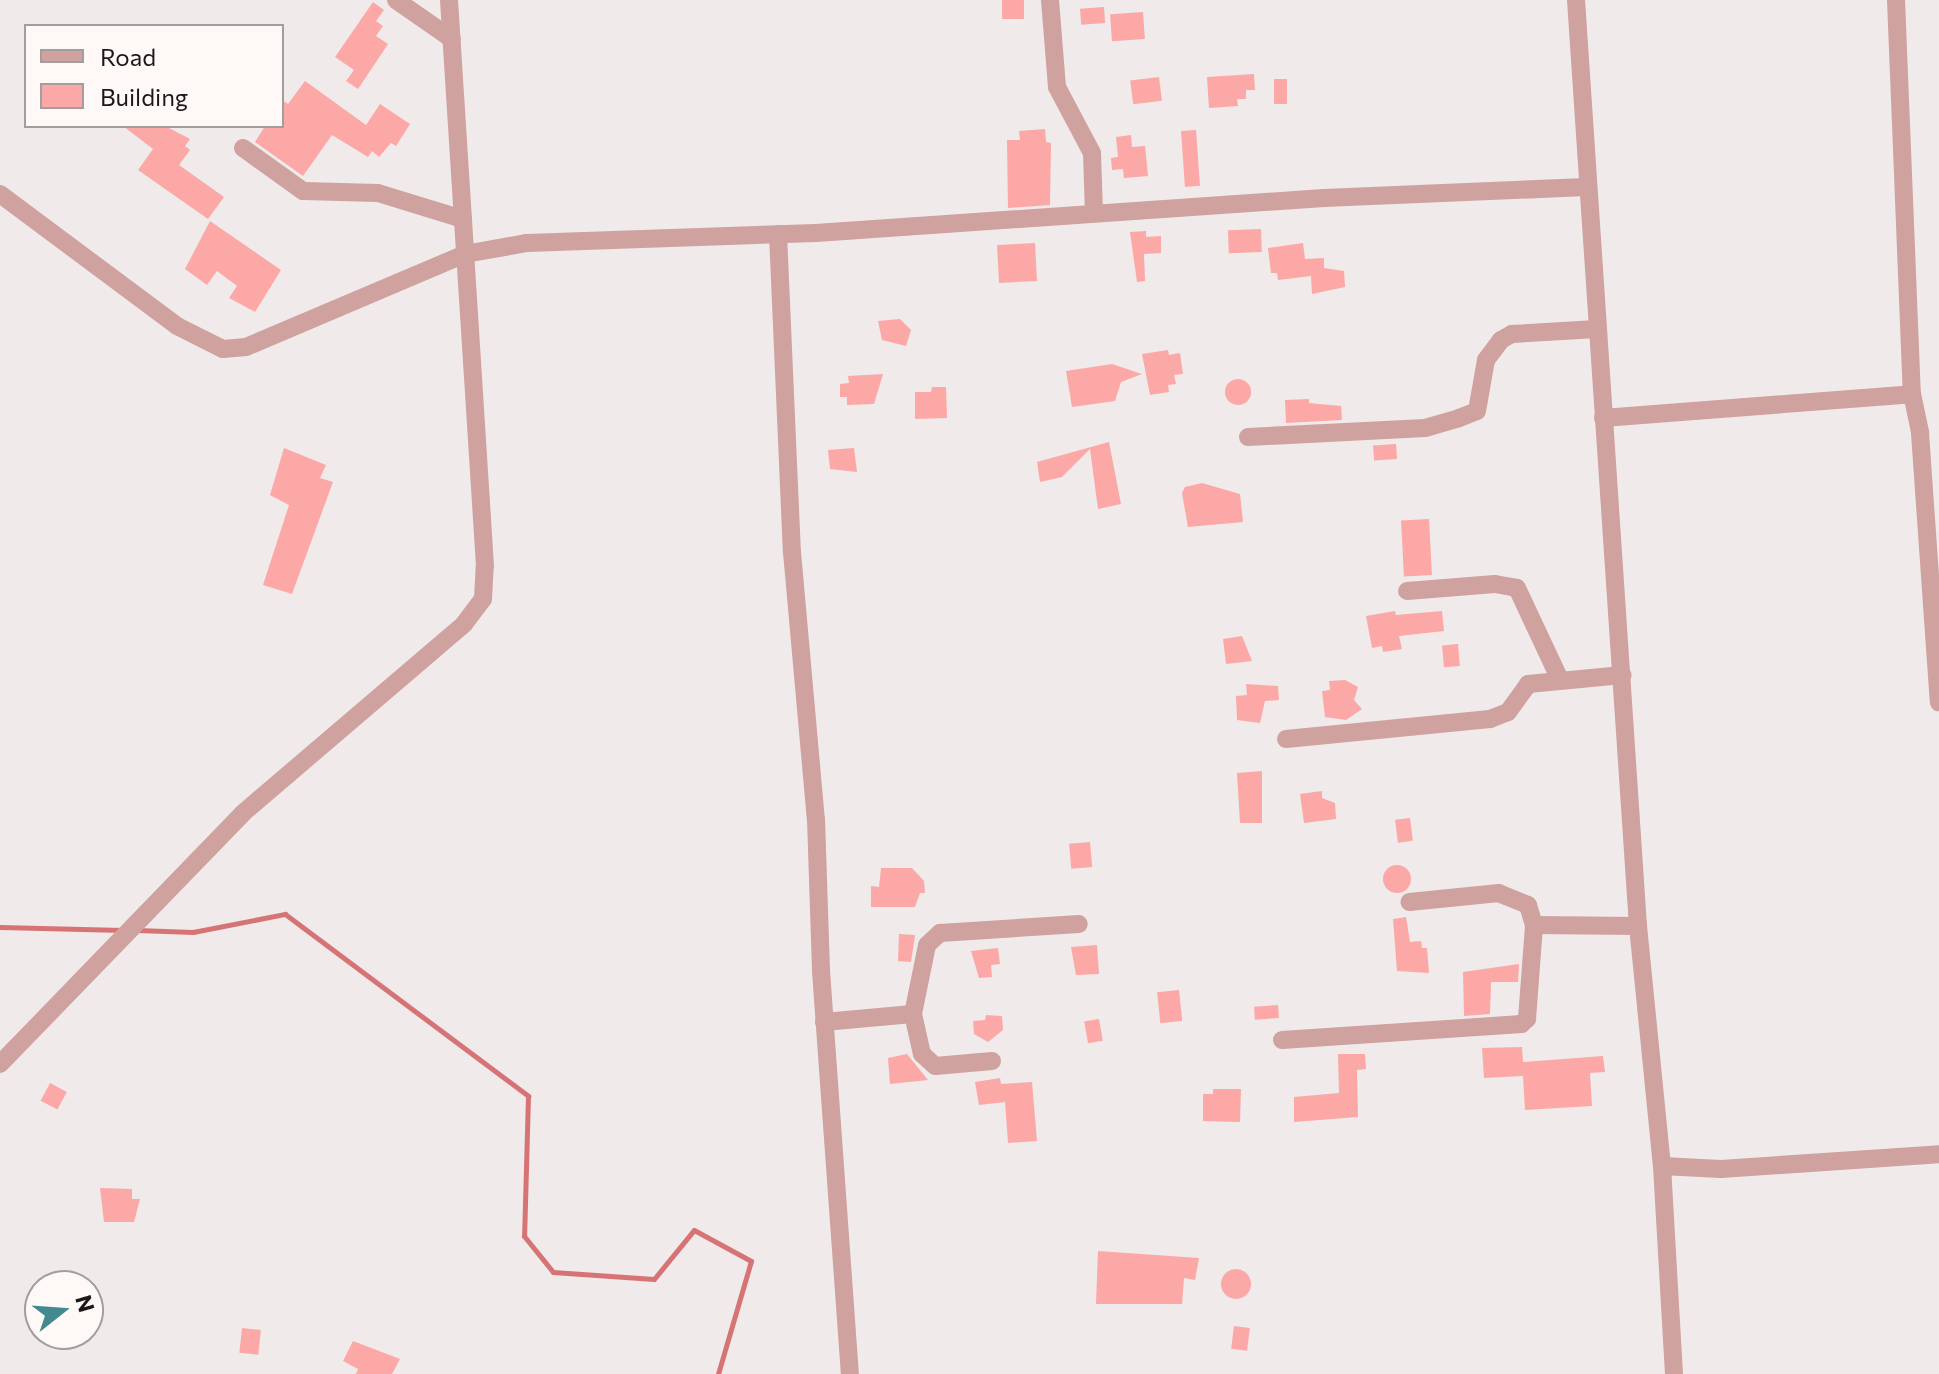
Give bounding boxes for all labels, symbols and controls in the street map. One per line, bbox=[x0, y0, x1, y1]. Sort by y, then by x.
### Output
legend bbox=[24, 24, 284, 128]
text: Road bbox=[100, 42, 156, 71]
text: Building bbox=[100, 82, 188, 111]
north arrow bbox=[24, 1270, 104, 1350]
text: N bbox=[70, 1292, 101, 1315]

